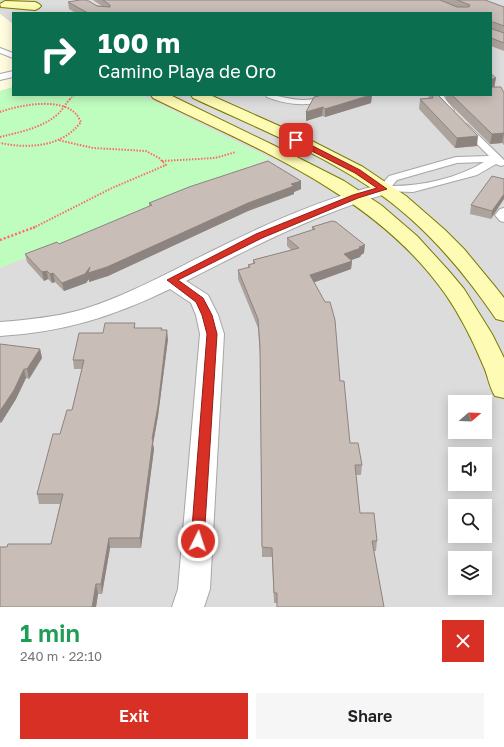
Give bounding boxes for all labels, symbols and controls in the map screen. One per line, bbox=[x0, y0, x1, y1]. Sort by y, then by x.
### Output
text: 100 m bbox=[98, 26, 180, 59]
icon: right bbox=[32, 28, 84, 80]
text: Camino Playa de Oro bbox=[98, 60, 276, 82]
pin bbox=[279, 123, 313, 157]
icon: arrive bbox=[285, 129, 307, 151]
north arrow bbox=[448, 395, 492, 439]
map controls bbox=[448, 395, 492, 595]
button: sound bbox=[448, 447, 492, 491]
button: search bbox=[448, 499, 492, 543]
position arrow bbox=[177, 520, 219, 562]
button: layers bbox=[448, 551, 492, 595]
text: 1 min bbox=[20, 618, 80, 647]
button: close bbox=[442, 620, 484, 662]
text: 240 m · 22:10 bbox=[20, 648, 102, 664]
button: Exit bbox=[20, 693, 248, 739]
button: Share bbox=[256, 693, 484, 739]

